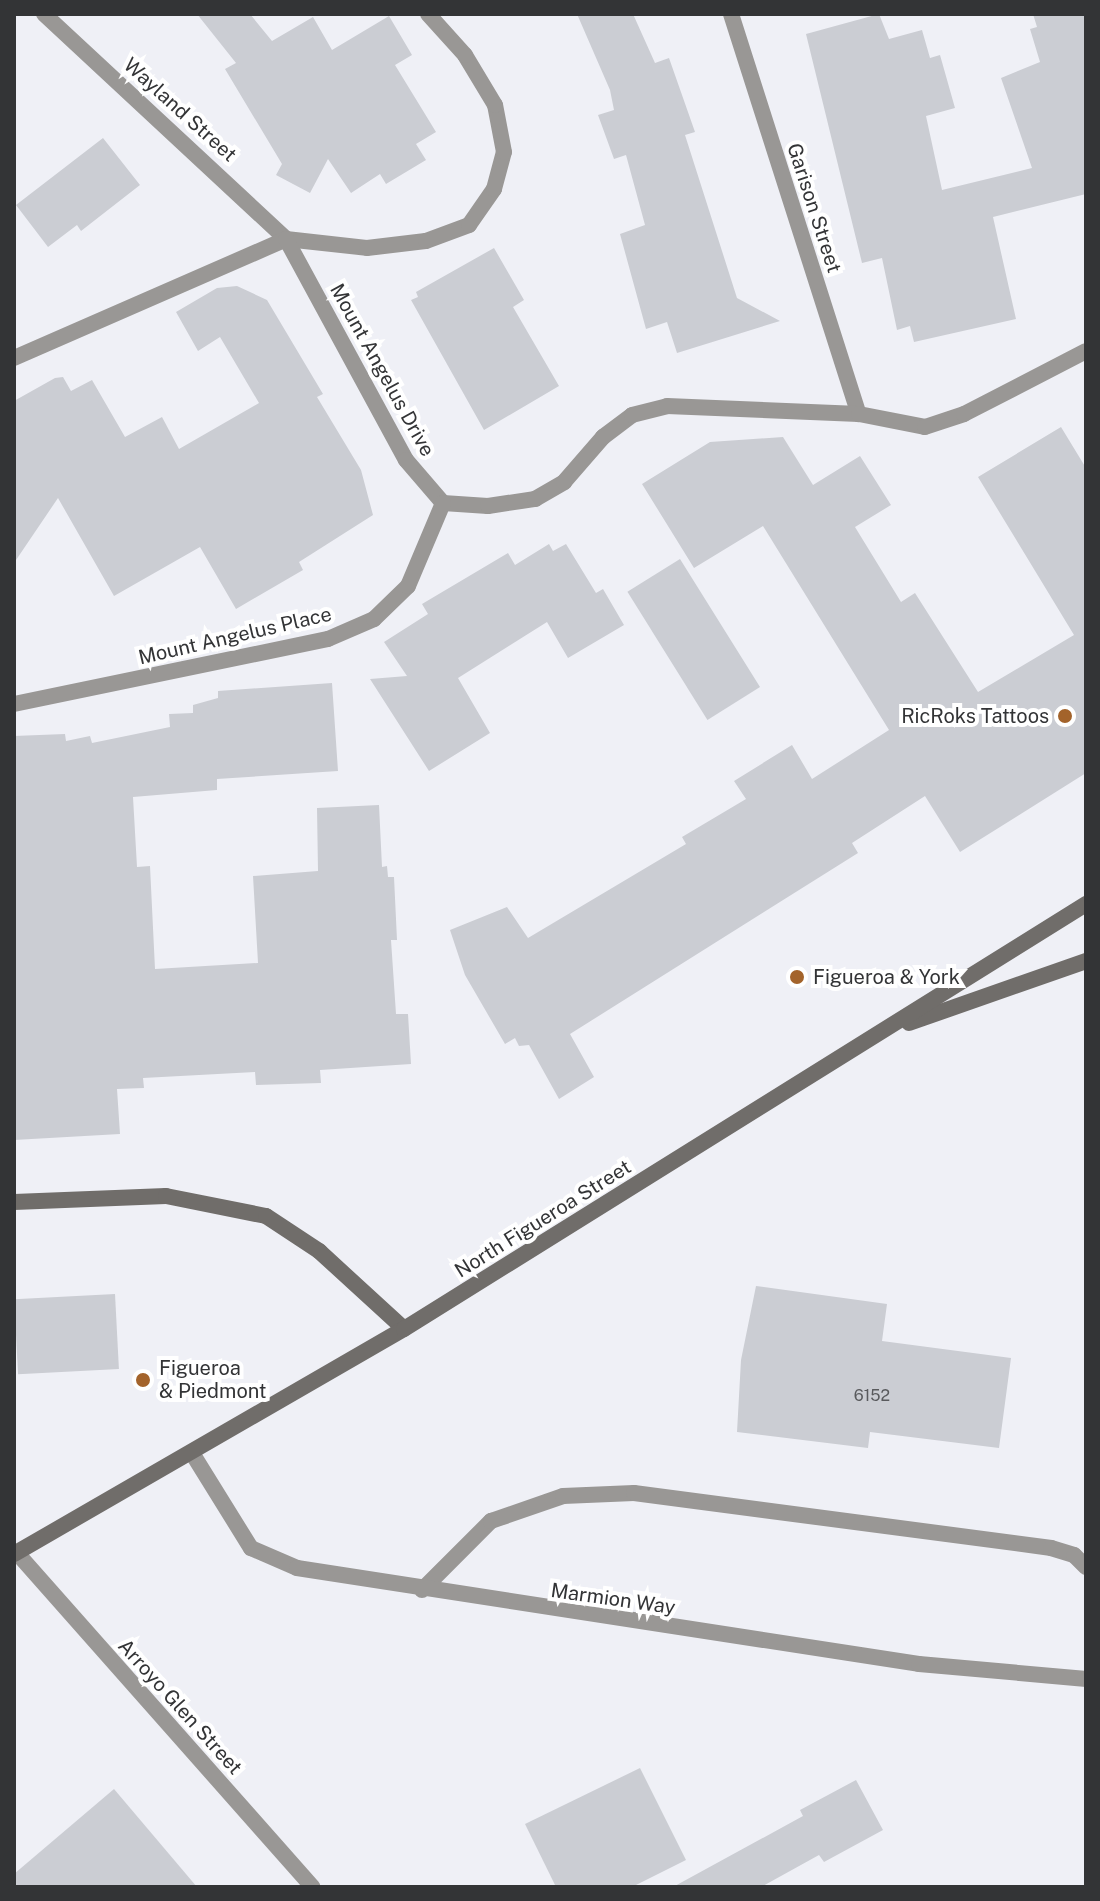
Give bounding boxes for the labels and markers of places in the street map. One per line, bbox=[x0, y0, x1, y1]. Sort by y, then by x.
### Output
place label: RicRoks Tattoos bbox=[901, 704, 1049, 728]
marker: RicRoks Tattoos bbox=[1056, 707, 1074, 725]
place label: Figueroa & York bbox=[813, 965, 960, 989]
marker: Figueroa & York bbox=[788, 968, 806, 986]
place label: Figueroa & Piedmont bbox=[159, 1356, 267, 1403]
marker: Figueroa & Piedmont bbox=[134, 1371, 152, 1389]

